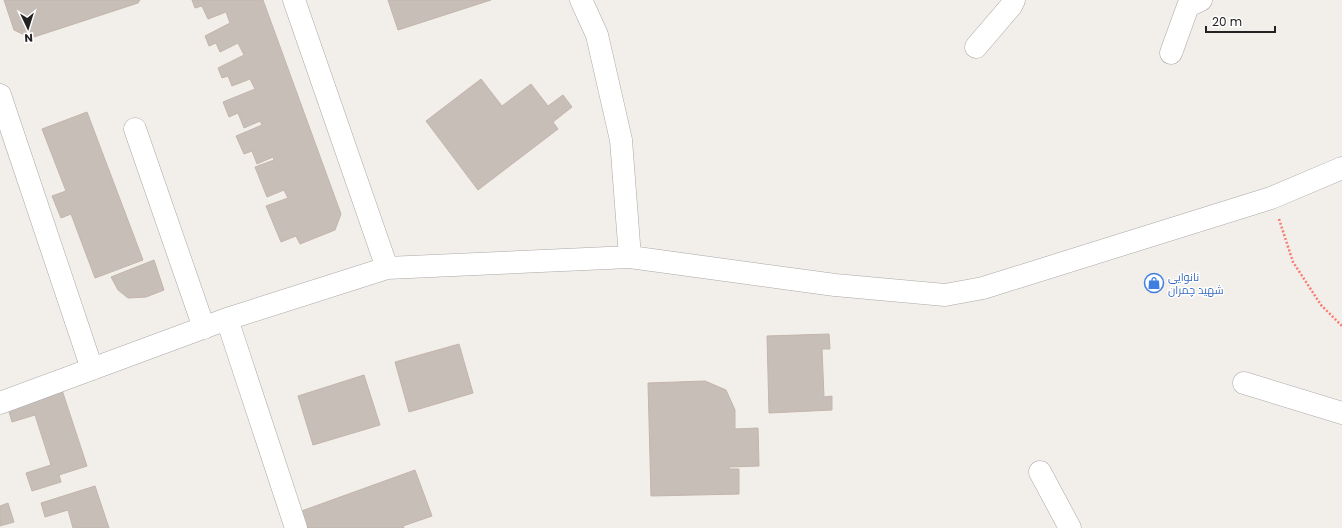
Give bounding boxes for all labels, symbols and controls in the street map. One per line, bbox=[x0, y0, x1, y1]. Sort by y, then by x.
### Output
north arrow bbox=[8, 8, 48, 48]
scale bar bbox=[1206, 8, 1275, 34]
text: 20 m bbox=[1212, 13, 1242, 30]
text: N bbox=[24, 30, 33, 46]
place label: نانوایی شهید چمران bbox=[1168, 269, 1224, 298]
shop icon: نانوایی شهید چمران bbox=[1143, 272, 1165, 294]

